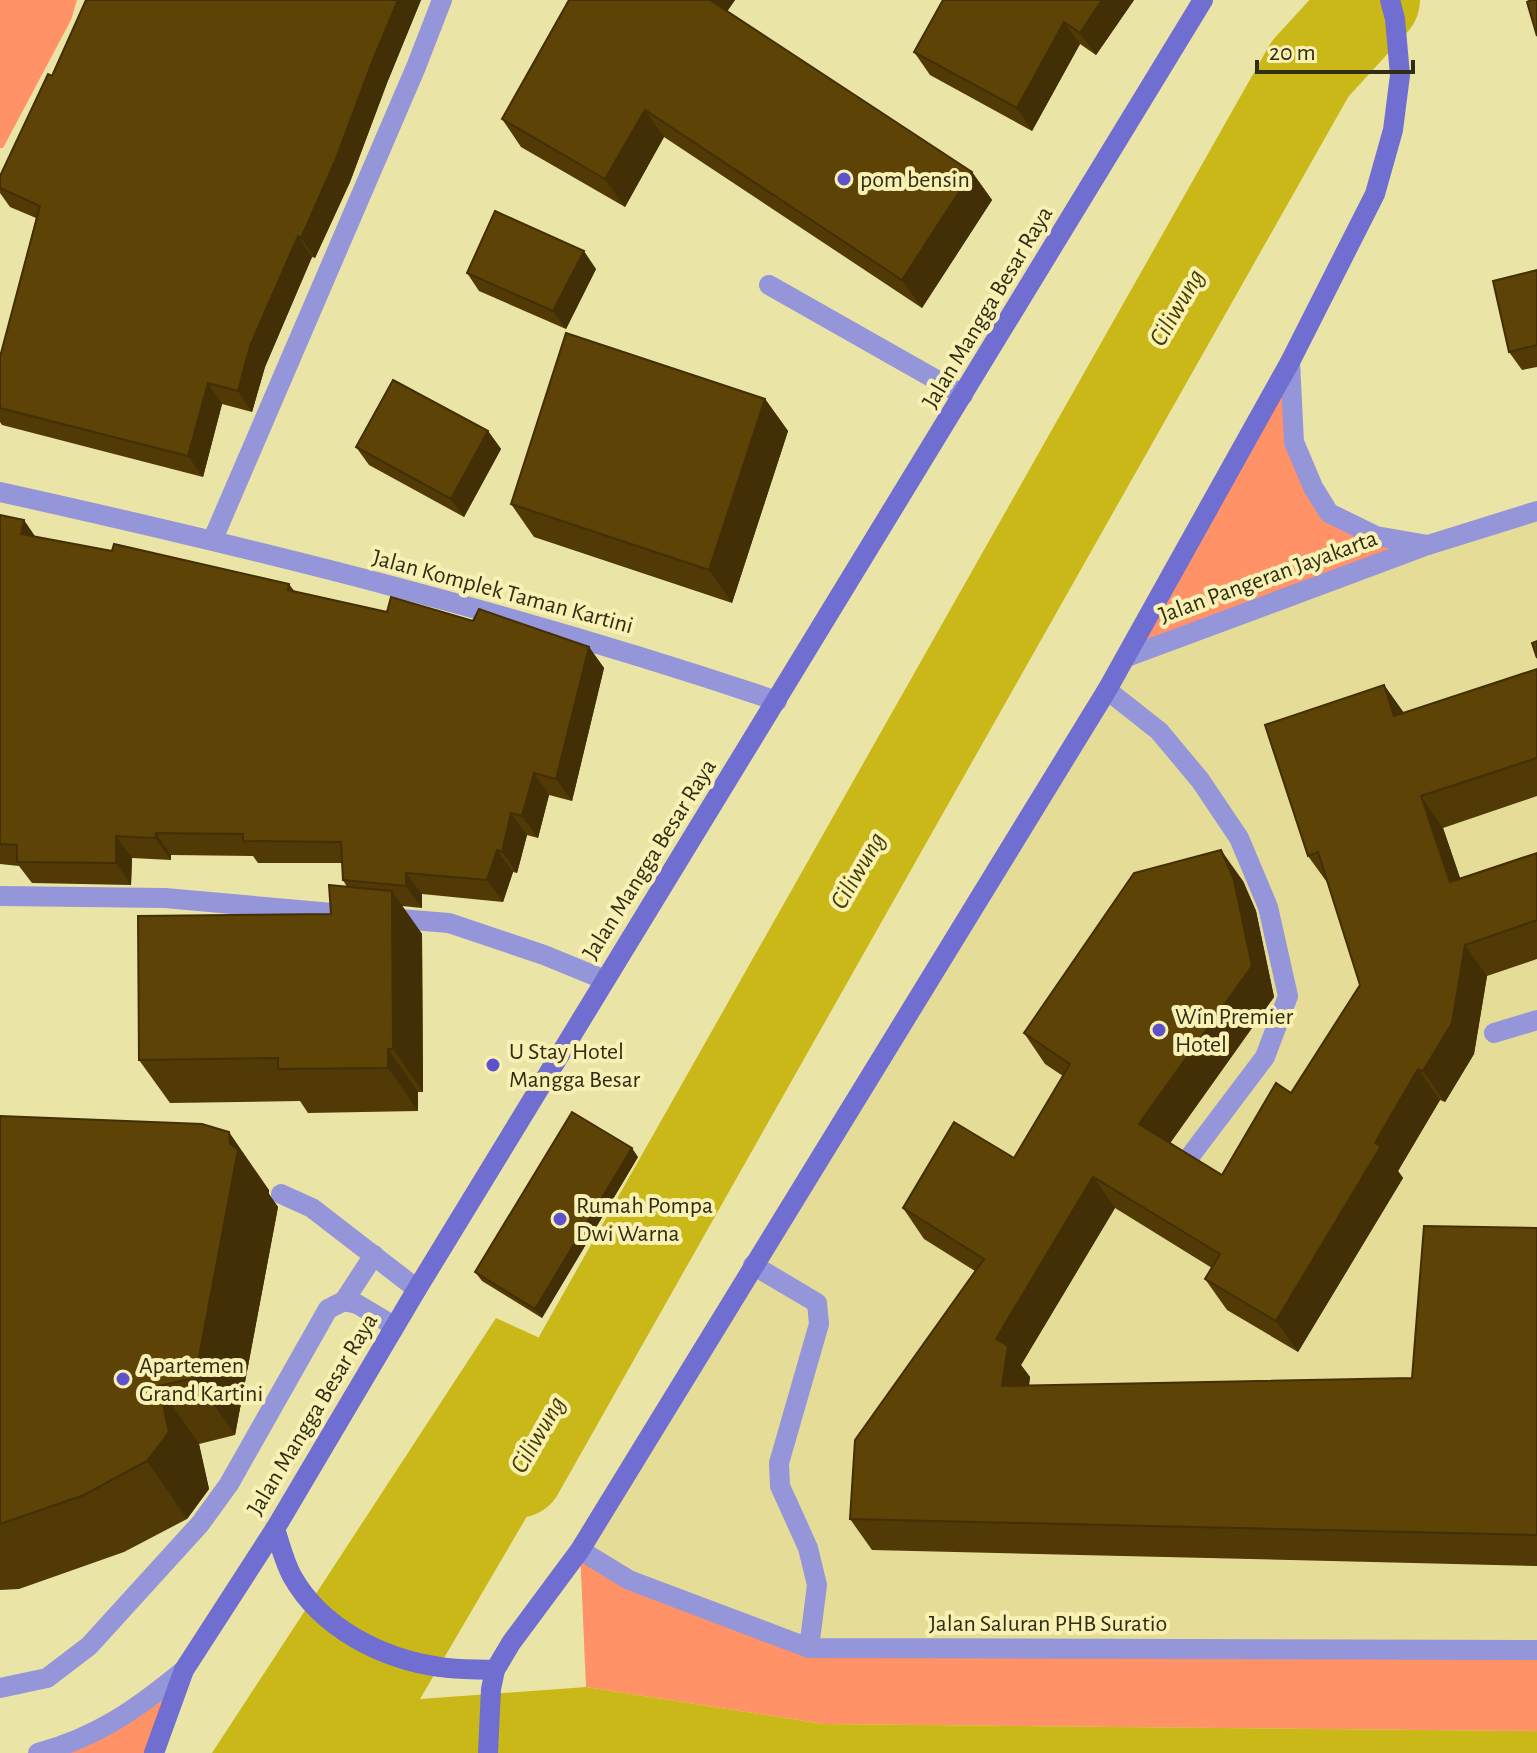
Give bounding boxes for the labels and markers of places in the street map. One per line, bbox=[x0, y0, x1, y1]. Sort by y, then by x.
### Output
place label: pom bensin bbox=[860, 168, 970, 192]
marker: pom bensin bbox=[835, 170, 853, 188]
place label: Win Premier Hotel bbox=[1175, 1005, 1294, 1057]
marker: Win Premier Hotel bbox=[1150, 1021, 1168, 1039]
place label: U Stay Hotel Mangga Besar bbox=[509, 1040, 640, 1092]
marker: U Stay Hotel Mangga Besar bbox=[484, 1056, 502, 1074]
place label: Rumah Pompa Dwi Warna bbox=[576, 1194, 713, 1246]
marker: Rumah Pompa Dwi Warna bbox=[551, 1210, 569, 1228]
place label: Apartemen Grand Kartini bbox=[139, 1354, 263, 1406]
marker: Apartemen Grand Kartini bbox=[114, 1370, 132, 1388]

